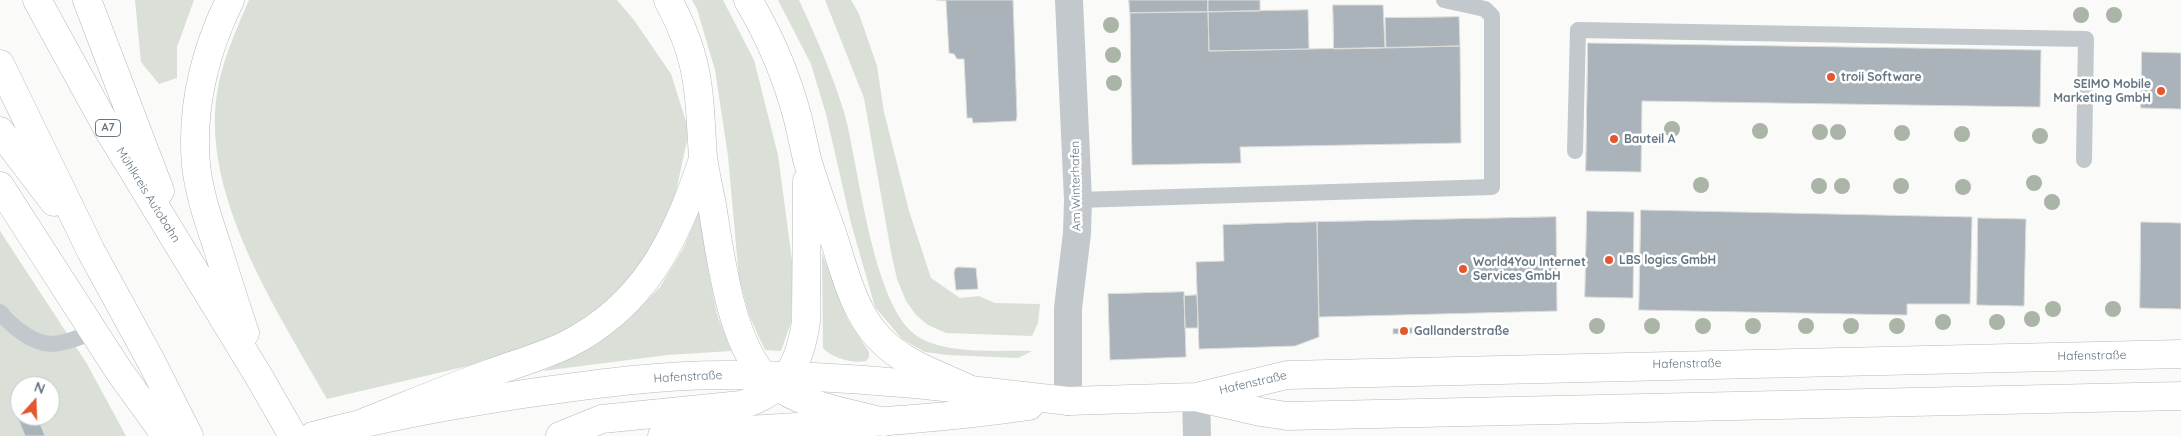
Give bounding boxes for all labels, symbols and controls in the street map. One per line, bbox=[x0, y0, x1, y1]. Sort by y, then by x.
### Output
place label: troii Software bbox=[1841, 70, 1922, 84]
marker: troii Software bbox=[1825, 71, 1837, 83]
place label: SEIMO Mobile Marketing GmbH bbox=[2053, 77, 2151, 105]
marker: SEIMO Mobile Marketing GmbH bbox=[2155, 85, 2167, 97]
road number: A7 bbox=[96, 120, 120, 136]
place label: Bauteil A bbox=[1624, 132, 1675, 146]
marker: Bauteil A bbox=[1608, 133, 1620, 145]
street label: Am Winterhafen bbox=[1068, 141, 1084, 231]
street label: Mühlkreis Autobahn bbox=[113, 145, 183, 245]
place label: LBS logics GmbH bbox=[1619, 253, 1716, 267]
marker: LBS logics GmbH bbox=[1603, 254, 1615, 266]
place label: World4You Internet Services GmbH bbox=[1473, 255, 1586, 283]
marker: World4You Internet Services GmbH bbox=[1457, 263, 1469, 275]
place label: Gallanderstraße bbox=[1414, 324, 1509, 338]
marker: Gallanderstraße bbox=[1398, 325, 1410, 337]
street label: Hafenstraße bbox=[2057, 348, 2127, 364]
street label: Hafenstraße bbox=[1652, 356, 1722, 372]
street label: Hafenstraße bbox=[653, 368, 723, 386]
street label: Hafenstraße bbox=[1218, 368, 1288, 398]
north arrow bbox=[10, 376, 60, 426]
text: N bbox=[32, 378, 48, 398]

